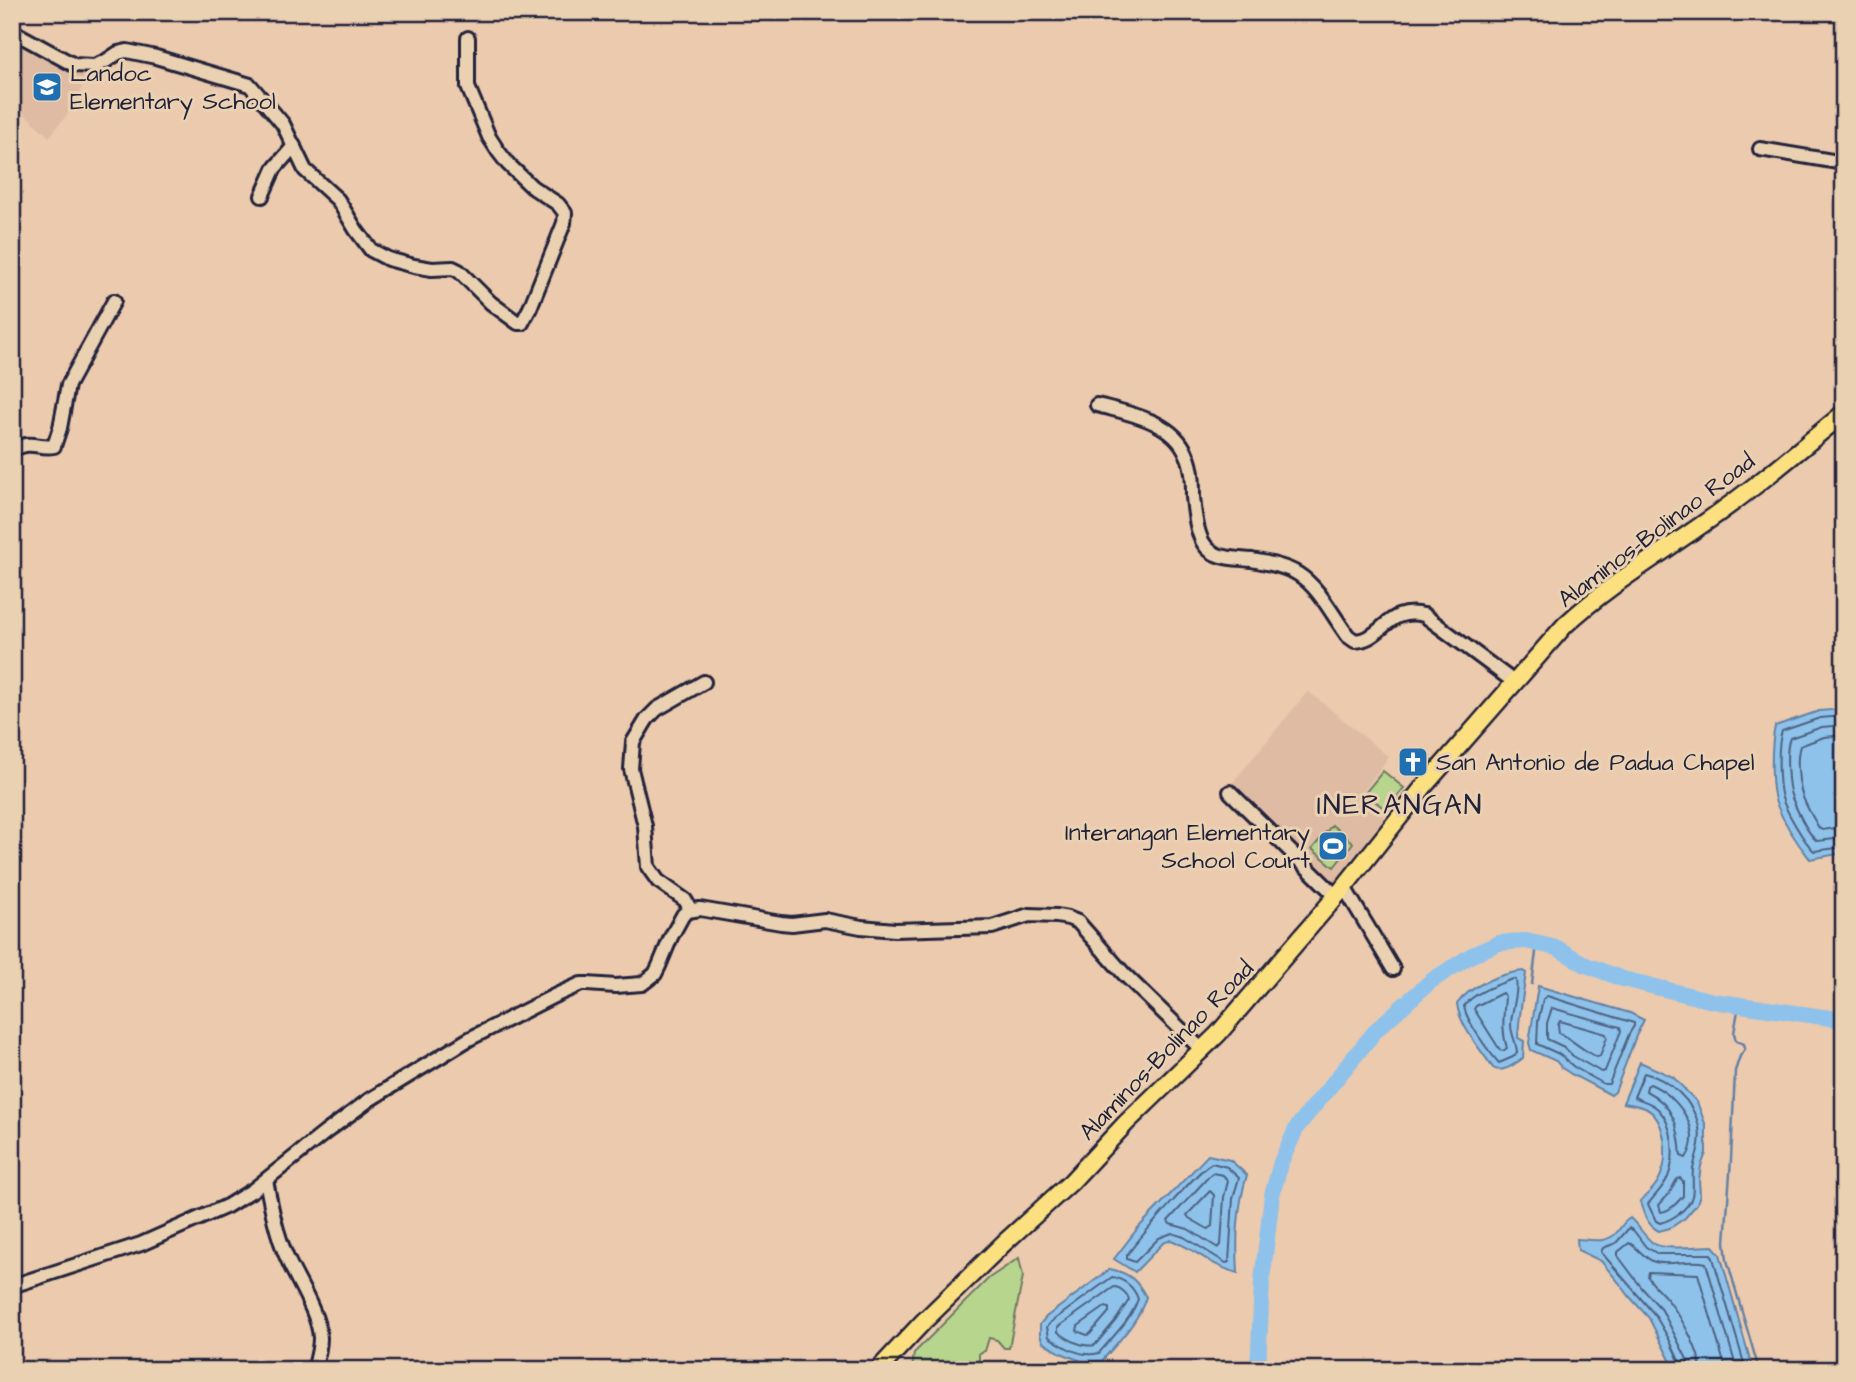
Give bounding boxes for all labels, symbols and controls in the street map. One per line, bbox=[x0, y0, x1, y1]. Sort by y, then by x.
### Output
place label: Landoc Elementary School bbox=[70, 57, 276, 120]
school or university icon: Landoc Elementary School bbox=[30, 70, 64, 104]
street label: Alaminos-Bolinao Road bbox=[1551, 445, 1762, 616]
church icon: San Antonio de Padua Chapel bbox=[1396, 745, 1430, 779]
place label: San Antonio de Padua Chapel bbox=[1436, 746, 1755, 780]
district label: INERANGAN bbox=[1317, 786, 1483, 825]
place label: Interangan Elementary School Court bbox=[1065, 816, 1310, 878]
sports icon: Interangan Elementary School Court bbox=[1316, 829, 1350, 863]
street label: Alaminos-Bolinao Road bbox=[1071, 953, 1262, 1148]

